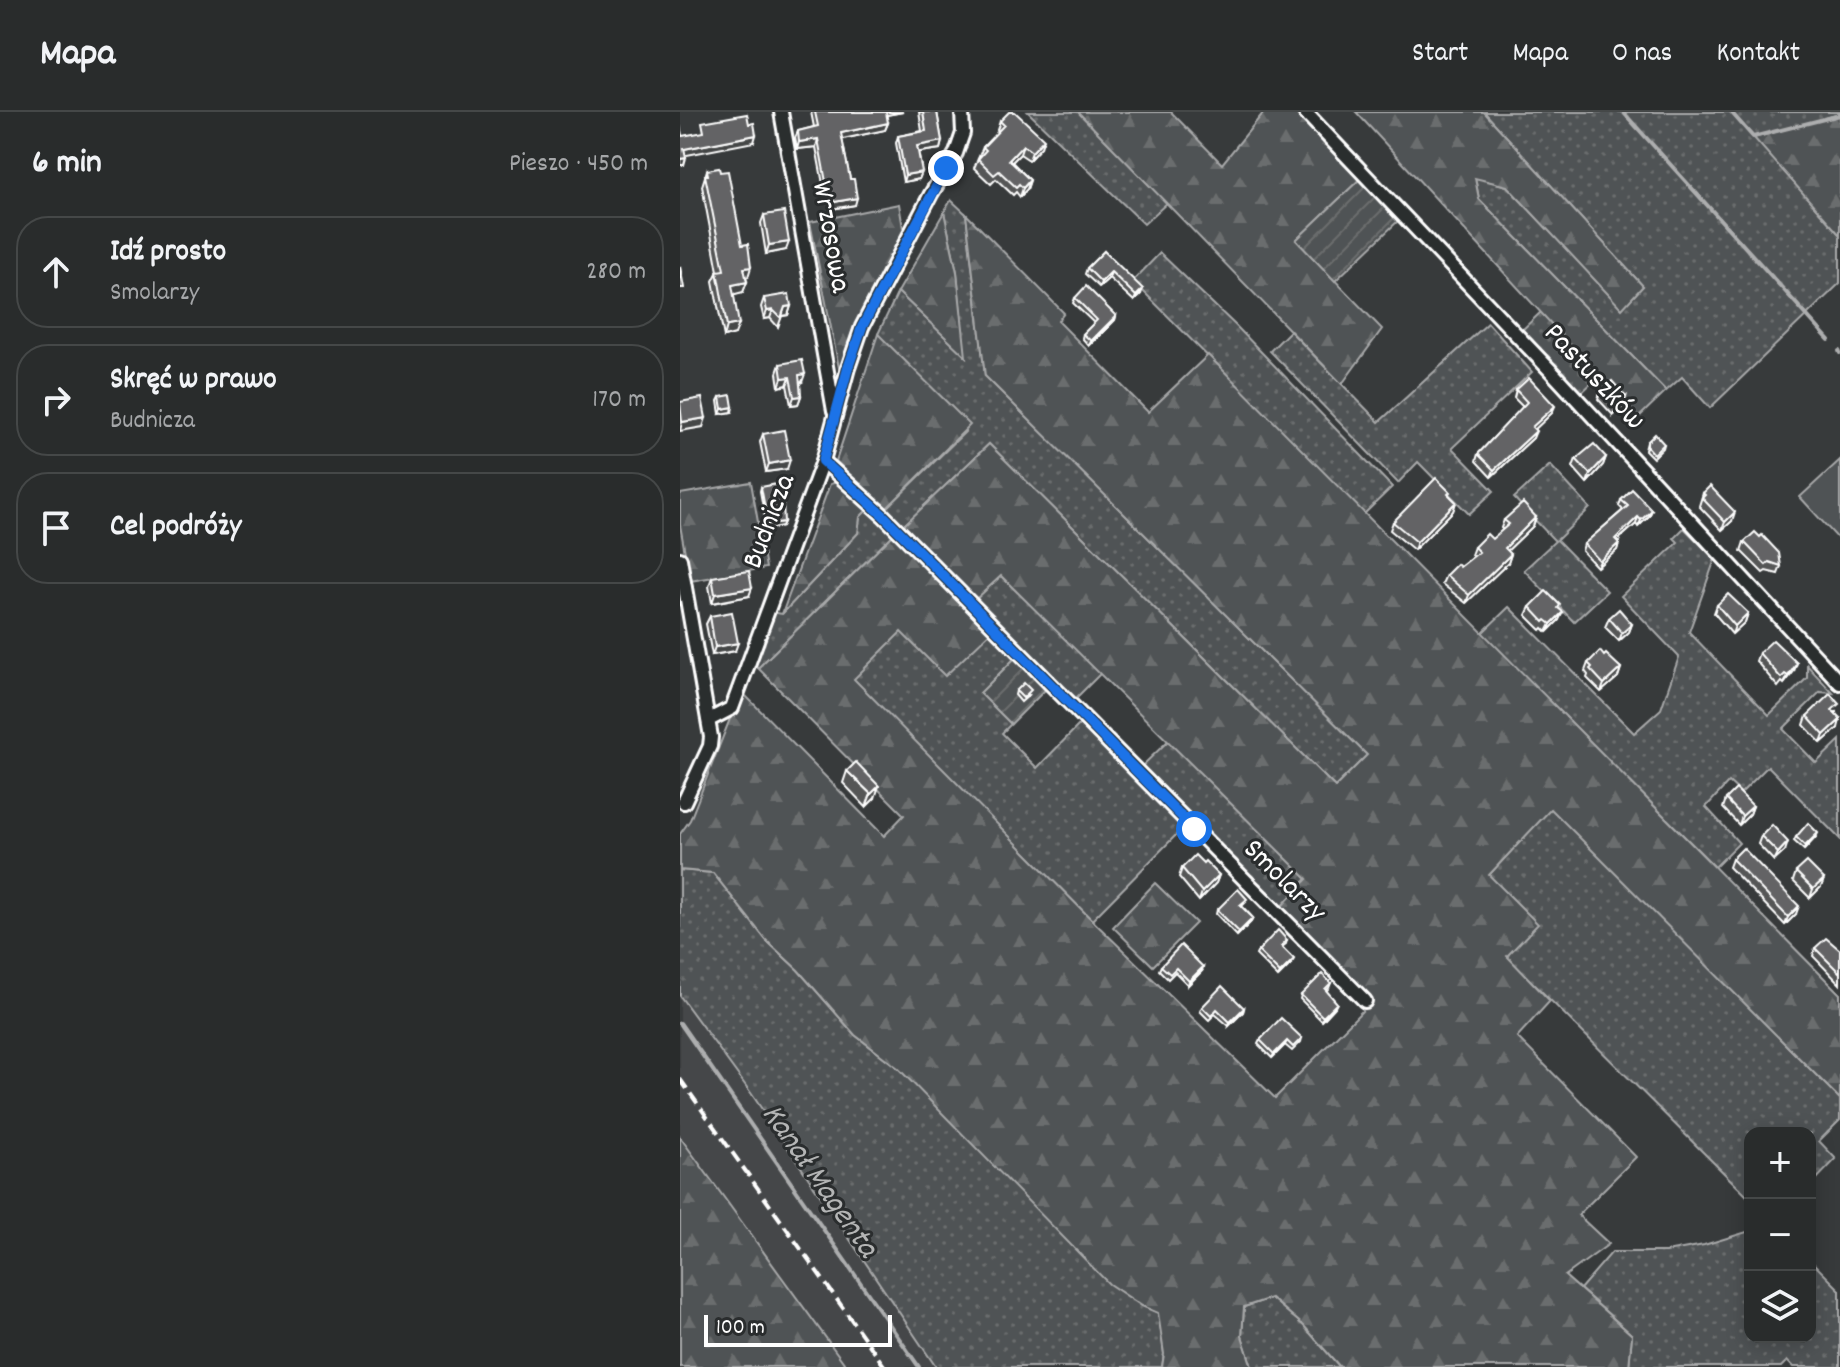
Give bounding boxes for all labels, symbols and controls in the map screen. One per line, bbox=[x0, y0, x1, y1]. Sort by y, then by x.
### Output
text: Mapa bbox=[40, 28, 115, 83]
text: Start bbox=[1412, 35, 1468, 75]
text: Mapa bbox=[1512, 35, 1568, 75]
text: O nas bbox=[1612, 35, 1672, 75]
text: Kontakt bbox=[1716, 35, 1800, 75]
text: 6 min bbox=[32, 140, 102, 189]
text: Pieszo · 450 m bbox=[509, 146, 648, 183]
route end bbox=[928, 150, 964, 186]
street label: Wrzosowa bbox=[798, 178, 860, 297]
text: Idź prosto bbox=[110, 232, 226, 275]
icon: ahead bbox=[34, 250, 78, 294]
text: 280 m bbox=[586, 254, 646, 291]
text: Smolarzy bbox=[110, 275, 199, 312]
street label: Pastuszków bbox=[1532, 315, 1654, 441]
text: Skręć w prawo bbox=[110, 360, 277, 403]
icon: right bbox=[34, 378, 78, 422]
text: 170 m bbox=[592, 382, 646, 419]
text: Budnicza bbox=[110, 403, 195, 440]
street label: Budnicza bbox=[733, 468, 809, 576]
icon: arrive bbox=[34, 506, 78, 550]
text: Cel podróży bbox=[110, 507, 241, 550]
route start bbox=[1176, 811, 1212, 847]
street label: Smolarzy bbox=[1231, 830, 1335, 934]
water label: Kanał Magenta bbox=[748, 1096, 889, 1270]
map controls bbox=[1744, 1127, 1816, 1343]
button: + bbox=[1744, 1127, 1816, 1199]
button: − bbox=[1744, 1199, 1816, 1271]
button: layers bbox=[1744, 1271, 1816, 1343]
scale bar bbox=[704, 1311, 892, 1347]
text: 100 m bbox=[716, 1313, 765, 1344]

